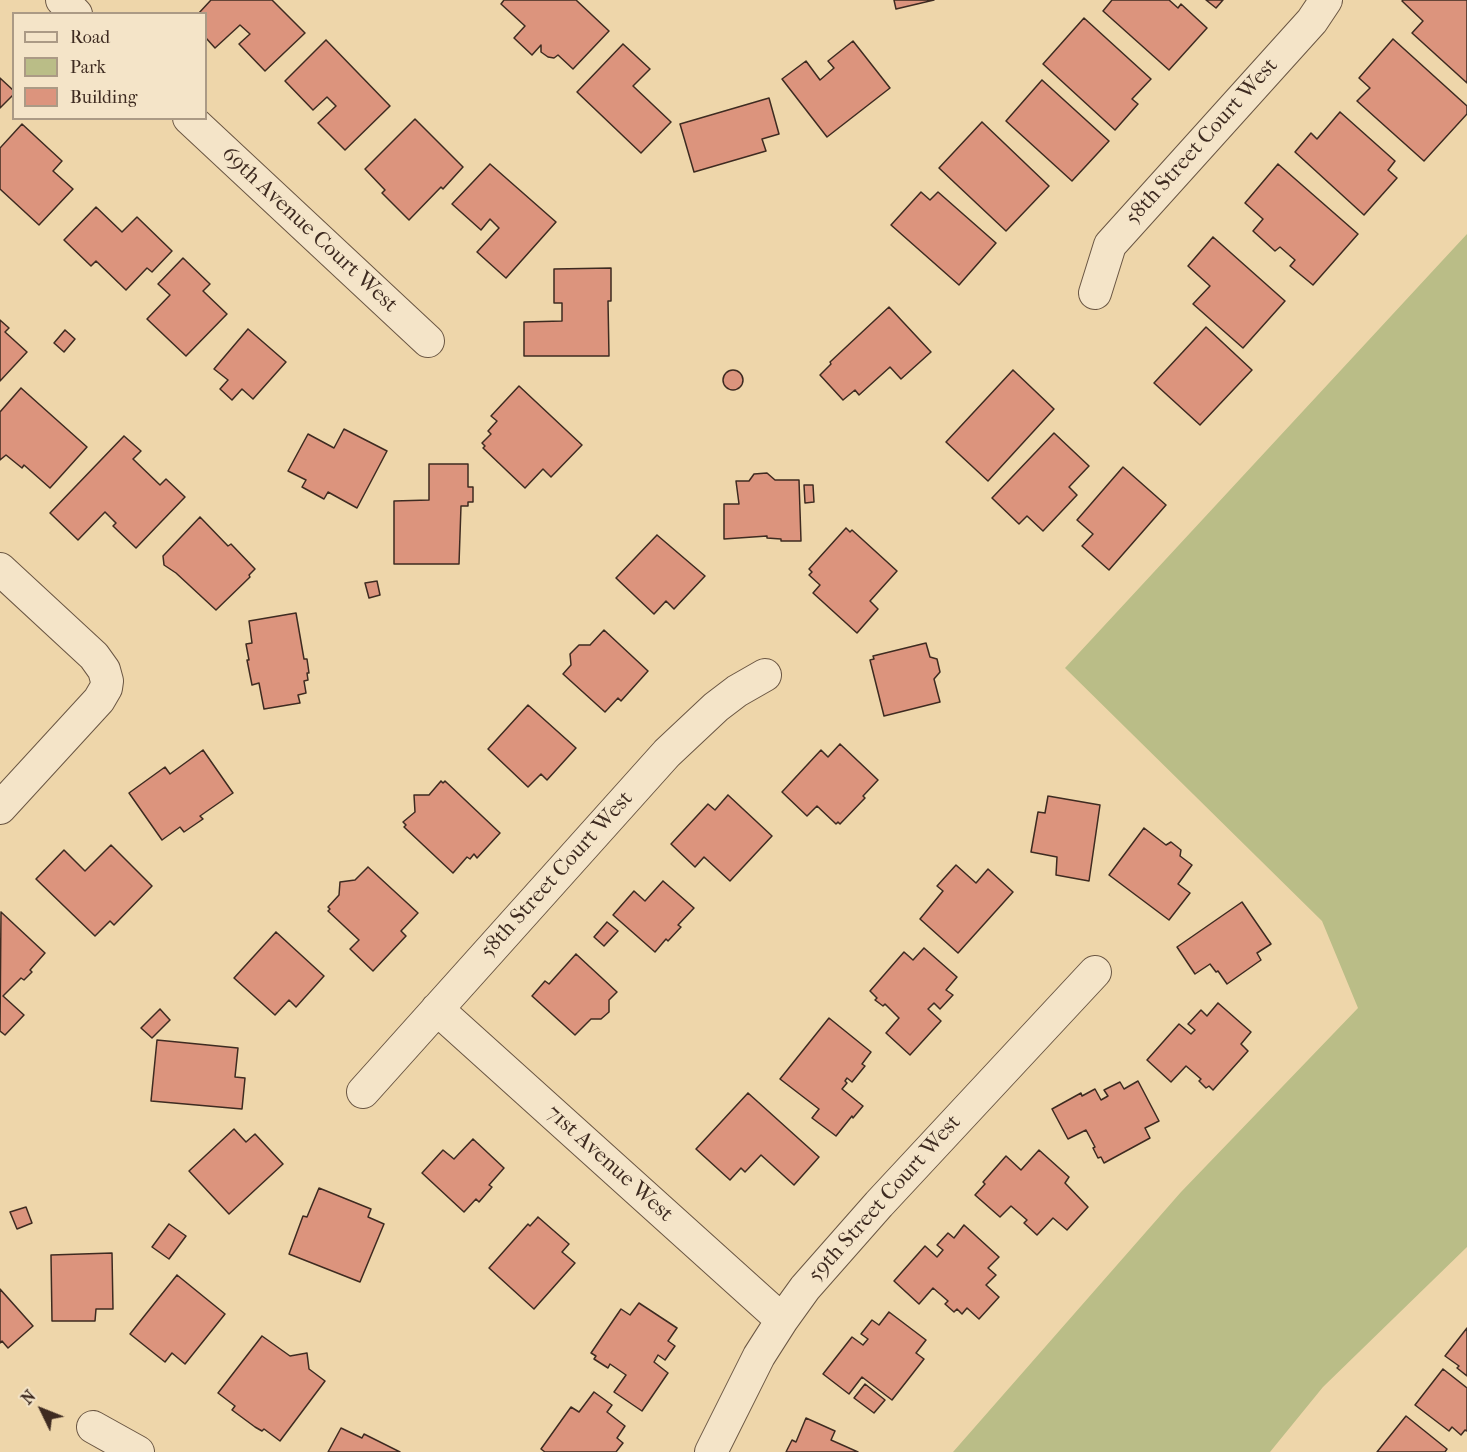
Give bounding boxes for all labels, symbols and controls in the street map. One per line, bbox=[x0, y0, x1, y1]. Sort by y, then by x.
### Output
legend bbox=[12, 12, 207, 120]
text: Road bbox=[70, 27, 110, 48]
street label: 58th Street Court West bbox=[1120, 53, 1284, 231]
text: Park bbox=[70, 57, 106, 78]
text: Building bbox=[70, 87, 137, 108]
street label: 69th Avenue Court West bbox=[215, 141, 403, 319]
street label: 58th Street Court West bbox=[475, 786, 639, 964]
street label: 71st Avenue West bbox=[540, 1100, 678, 1228]
street label: 59th Street Court West bbox=[803, 1110, 967, 1288]
north arrow bbox=[12, 1380, 72, 1440]
text: N bbox=[17, 1386, 40, 1408]

